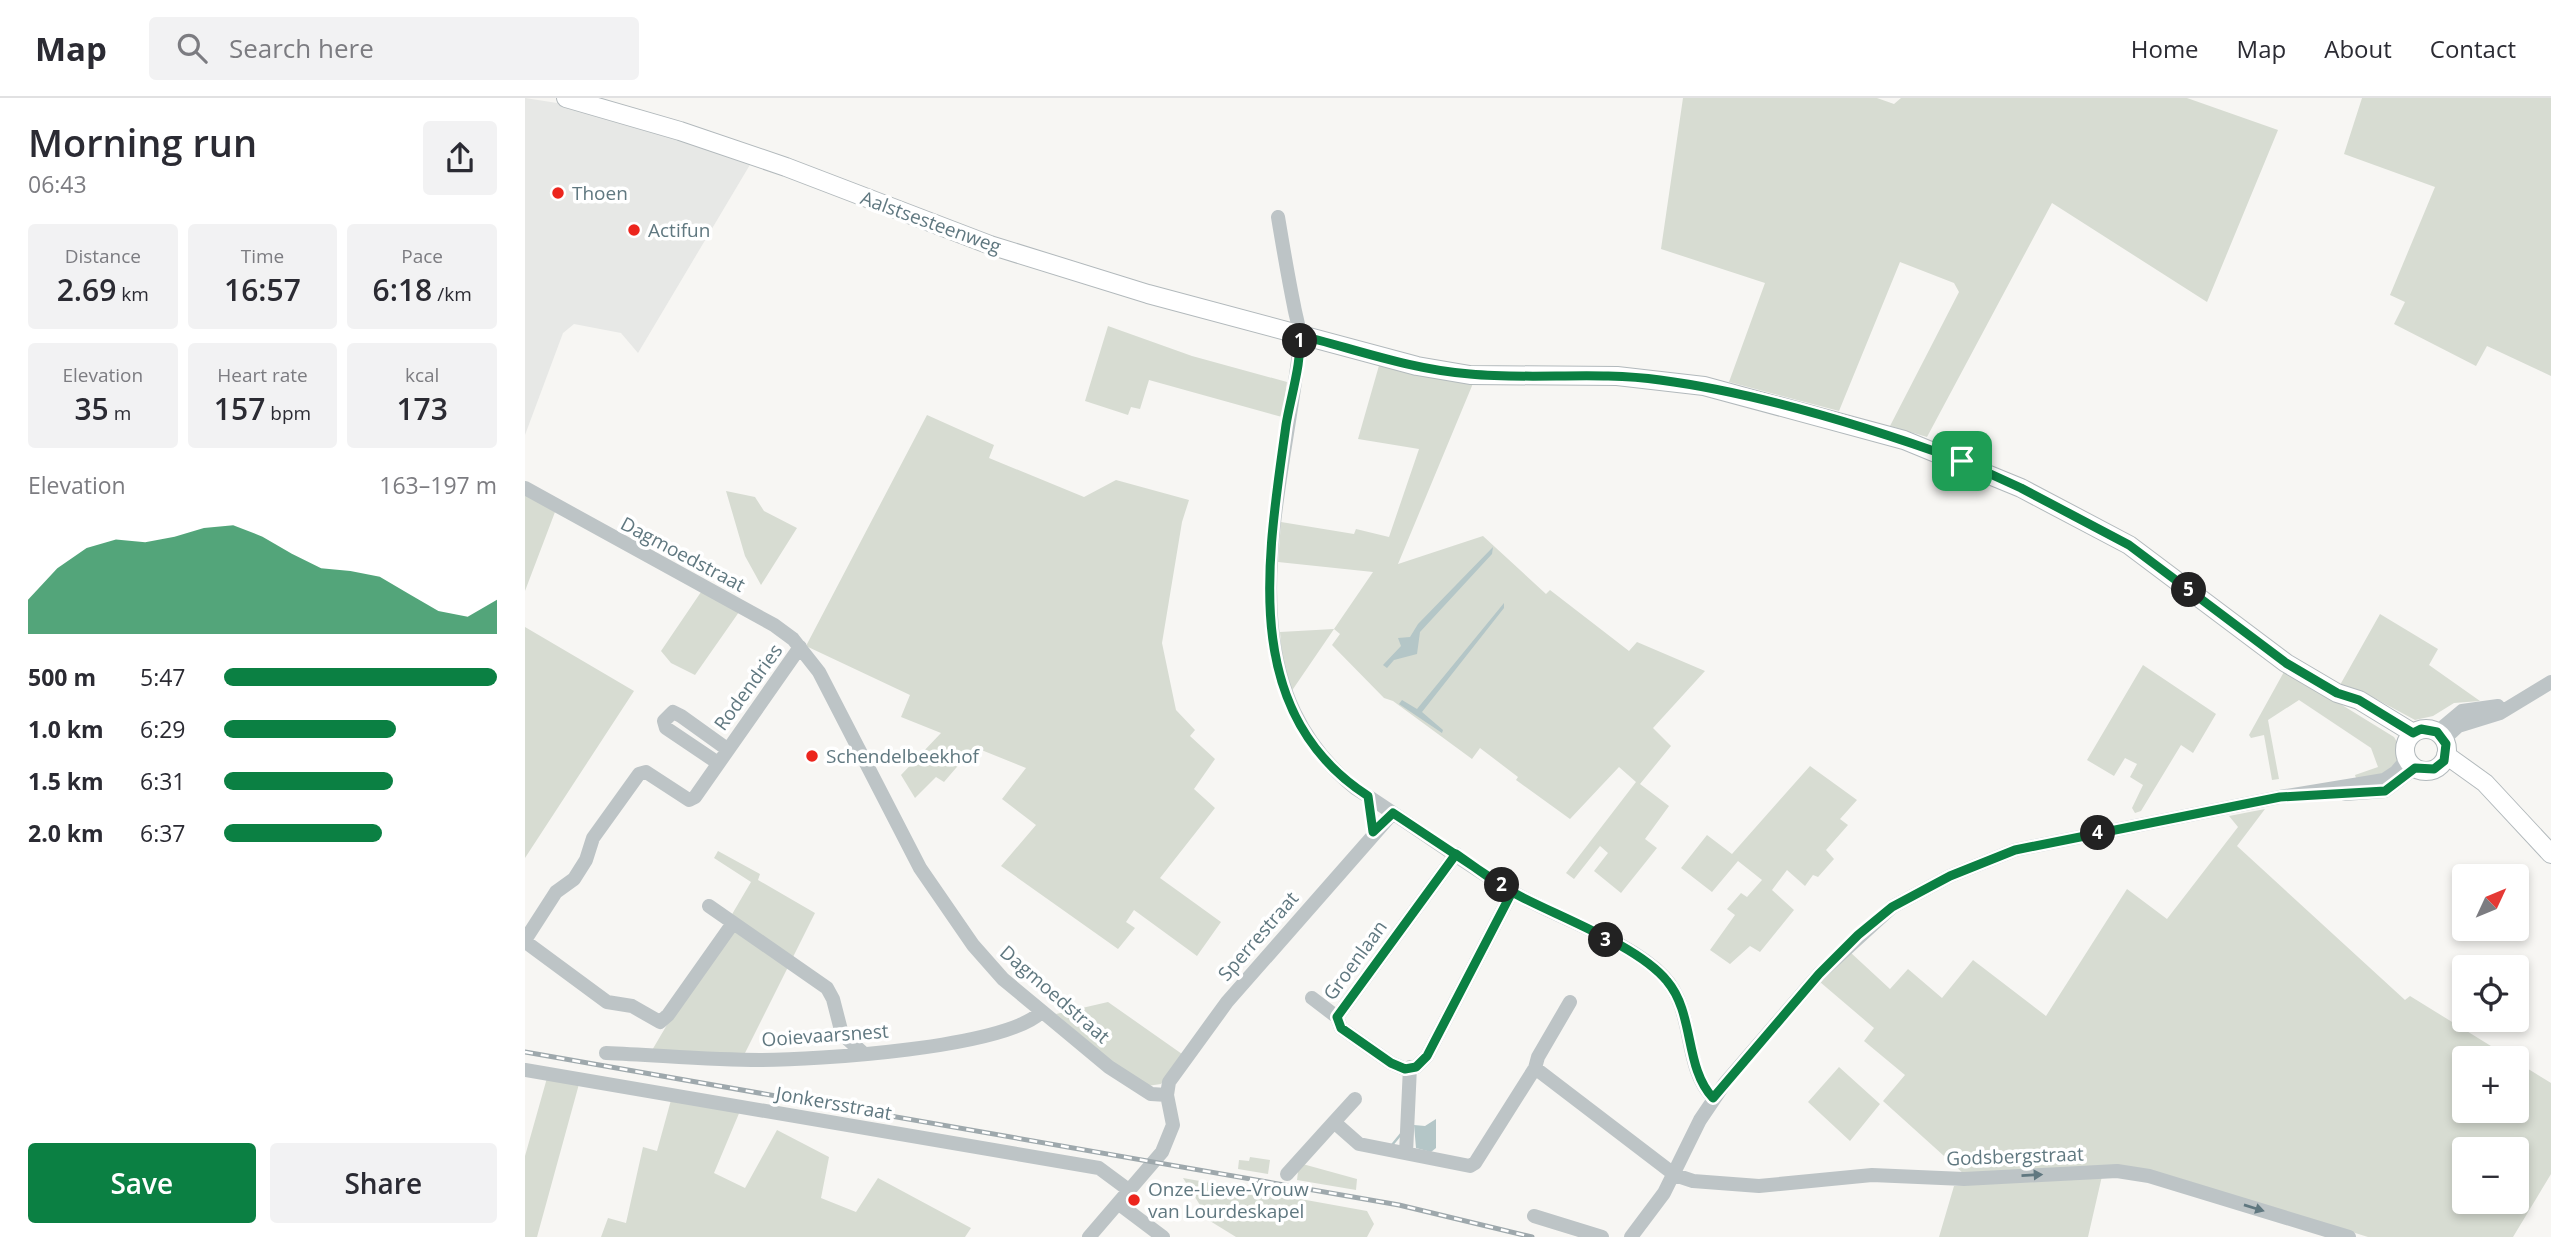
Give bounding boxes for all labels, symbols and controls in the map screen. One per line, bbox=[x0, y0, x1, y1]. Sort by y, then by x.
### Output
search box bbox=[149, 17, 639, 80]
text: Map bbox=[35, 26, 107, 71]
icon: search bbox=[173, 29, 211, 67]
text: Search here bbox=[229, 30, 374, 66]
text: Home bbox=[2131, 32, 2199, 65]
text: Map bbox=[2237, 32, 2286, 65]
text: About bbox=[2324, 32, 2392, 65]
text: Contact bbox=[2430, 32, 2516, 65]
text: Morning run bbox=[28, 116, 257, 168]
button: share bbox=[423, 121, 497, 195]
text: 06:43 bbox=[28, 168, 87, 200]
place label: Thoen bbox=[572, 180, 628, 206]
marker: Thoen bbox=[550, 185, 566, 201]
street label: Aalstsesteenweg bbox=[857, 185, 1005, 259]
place label: Actifun bbox=[648, 217, 710, 243]
marker: Actifun bbox=[626, 222, 642, 238]
text: Distance bbox=[65, 243, 141, 269]
text: Time bbox=[241, 243, 284, 269]
text: Pace bbox=[401, 243, 443, 269]
text: 2.69 bbox=[57, 269, 116, 310]
text: 16:57 bbox=[224, 269, 301, 310]
text: 6:18 bbox=[373, 269, 432, 310]
text: km bbox=[116, 281, 149, 307]
text: /km bbox=[432, 281, 472, 307]
pin: 1 bbox=[1283, 324, 1317, 358]
text: 1 bbox=[1294, 327, 1305, 353]
text: Elevation bbox=[62, 362, 143, 388]
text: Heart rate bbox=[217, 362, 308, 388]
text: kcal bbox=[405, 362, 439, 388]
text: 35 bbox=[74, 388, 109, 429]
text: 157 bbox=[214, 388, 265, 429]
text: 173 bbox=[396, 388, 448, 429]
text: m bbox=[109, 400, 131, 426]
text: bpm bbox=[265, 400, 311, 426]
pin bbox=[1932, 431, 1992, 491]
icon: arrive bbox=[1943, 442, 1981, 480]
text: Elevation bbox=[28, 469, 126, 501]
text: 163–197 m bbox=[379, 469, 497, 501]
street label: Dagmoedstraat bbox=[616, 510, 750, 598]
pin: 5 bbox=[2171, 573, 2207, 608]
text: 5 bbox=[2183, 576, 2194, 602]
street label: Rodendries bbox=[708, 638, 788, 736]
text: 500 m bbox=[28, 661, 96, 693]
text: 5:47 bbox=[140, 661, 186, 693]
text: 1.0 km bbox=[28, 713, 104, 745]
text: 6:29 bbox=[140, 713, 186, 745]
place label: Schendelbeekhof bbox=[826, 743, 981, 769]
marker: Schendelbeekhof bbox=[804, 748, 820, 764]
text: 1.5 km bbox=[28, 765, 104, 797]
text: 6:31 bbox=[140, 765, 186, 797]
pin: 4 bbox=[2081, 816, 2115, 850]
text: 2.0 km bbox=[28, 817, 104, 849]
text: 6:37 bbox=[140, 817, 186, 849]
text: 4 bbox=[2092, 819, 2103, 845]
north arrow bbox=[2452, 864, 2529, 942]
map controls bbox=[2452, 864, 2529, 1214]
pin: 2 bbox=[1485, 868, 1520, 902]
text: 2 bbox=[1496, 871, 1507, 897]
street label: Sperrestraat bbox=[1212, 886, 1304, 986]
street label: Groenlaan bbox=[1317, 915, 1393, 1005]
pin: 3 bbox=[1589, 922, 1623, 958]
text: 3 bbox=[1600, 926, 1611, 952]
street label: Dagmoedstraat bbox=[995, 939, 1116, 1049]
button: locate bbox=[2452, 955, 2529, 1032]
street label: Ooievaarsnest bbox=[761, 1018, 890, 1052]
button: + bbox=[2452, 1046, 2529, 1123]
street label: Jonkersstraat bbox=[772, 1080, 894, 1126]
button: − bbox=[2452, 1137, 2529, 1214]
street label: Godsbergstraat bbox=[1946, 1141, 2085, 1171]
button: Save bbox=[28, 1143, 256, 1223]
button: Share bbox=[270, 1143, 497, 1223]
one-way arrow bbox=[2021, 1170, 2043, 1181]
place label: Onze-Lieve-Vrouw van Lourdeskapel bbox=[1148, 1176, 1309, 1224]
marker: Onze-Lieve-Vrouw van Lourdeskapel bbox=[1126, 1192, 1142, 1208]
one-way arrow bbox=[2244, 1204, 2265, 1214]

